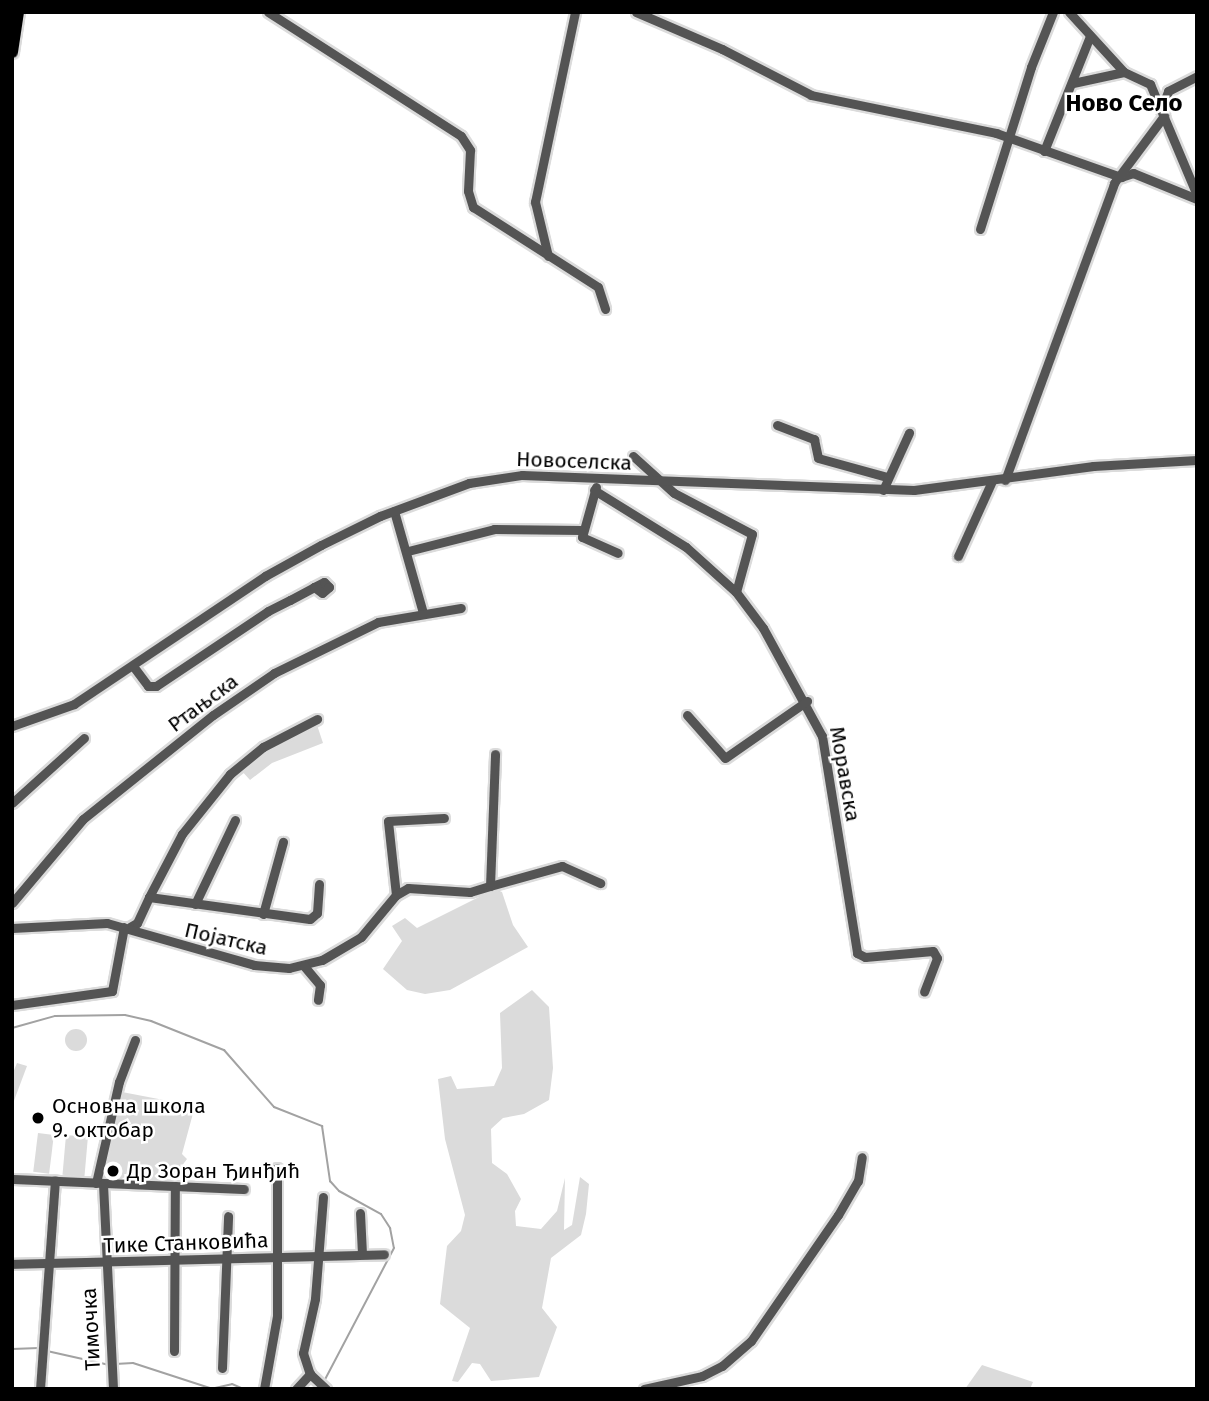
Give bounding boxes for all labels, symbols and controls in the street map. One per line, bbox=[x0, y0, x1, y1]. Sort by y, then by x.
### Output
district label: Ново Село bbox=[1066, 90, 1182, 118]
street label: Новоселска bbox=[516, 446, 632, 476]
street label: Ртањска bbox=[163, 669, 243, 737]
street label: Моравска bbox=[824, 724, 866, 824]
street label: Појатска bbox=[182, 917, 270, 961]
place label: Основна школа 9. октобар bbox=[52, 1093, 206, 1143]
marker: Основна школа 9. октобар bbox=[30, 1110, 46, 1126]
place label: Др Зоран Ђинђић bbox=[127, 1158, 300, 1184]
marker: Др Зоран Ђинђић bbox=[105, 1163, 121, 1179]
street label: Тике Станковића bbox=[103, 1228, 269, 1258]
street label: Тимочка bbox=[76, 1287, 106, 1371]

